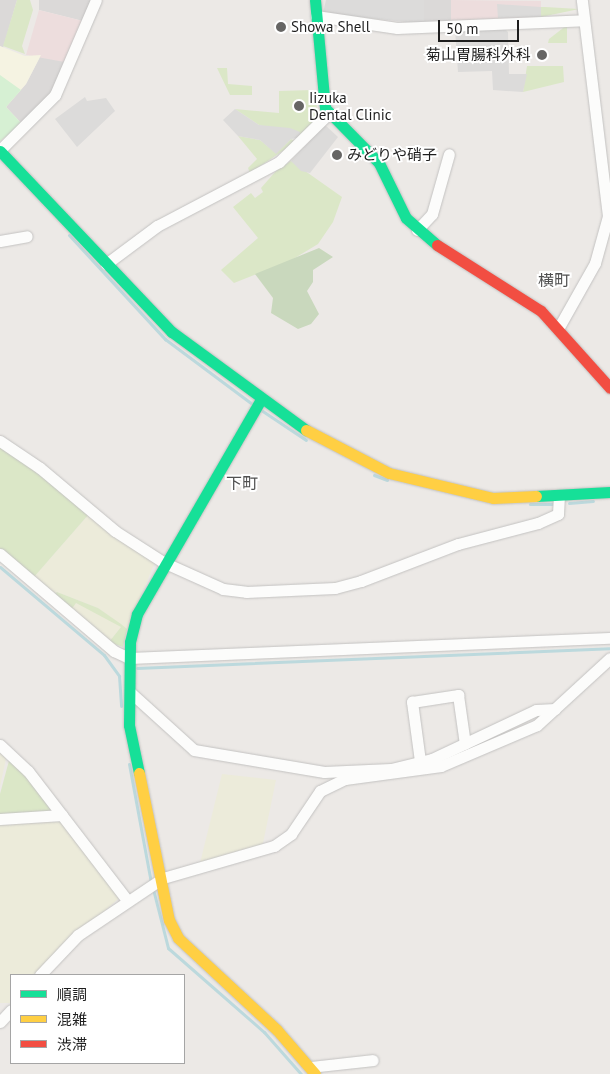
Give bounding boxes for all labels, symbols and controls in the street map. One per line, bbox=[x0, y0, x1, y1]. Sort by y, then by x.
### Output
scale bar bbox=[440, 10, 521, 42]
place label: Showa Shell bbox=[291, 18, 370, 36]
text: 50 m bbox=[446, 19, 479, 38]
marker: Showa Shell bbox=[275, 21, 287, 33]
place label: 菊山胃腸科外科 bbox=[426, 46, 531, 64]
marker: 菊山胃腸科外科 bbox=[535, 48, 549, 62]
place label: Iizuka Dental Clinic bbox=[309, 88, 391, 123]
marker: Iizuka Dental Clinic bbox=[293, 100, 305, 112]
place label: みどりや硝子 bbox=[347, 146, 437, 164]
marker: みどりや硝子 bbox=[331, 149, 343, 161]
district label: 横町 bbox=[538, 270, 570, 290]
district label: 下町 bbox=[226, 473, 258, 493]
legend bbox=[10, 974, 185, 1064]
text: 順調 bbox=[57, 985, 87, 1004]
text: 混雑 bbox=[57, 1010, 87, 1029]
text: 渋滞 bbox=[57, 1035, 87, 1054]

